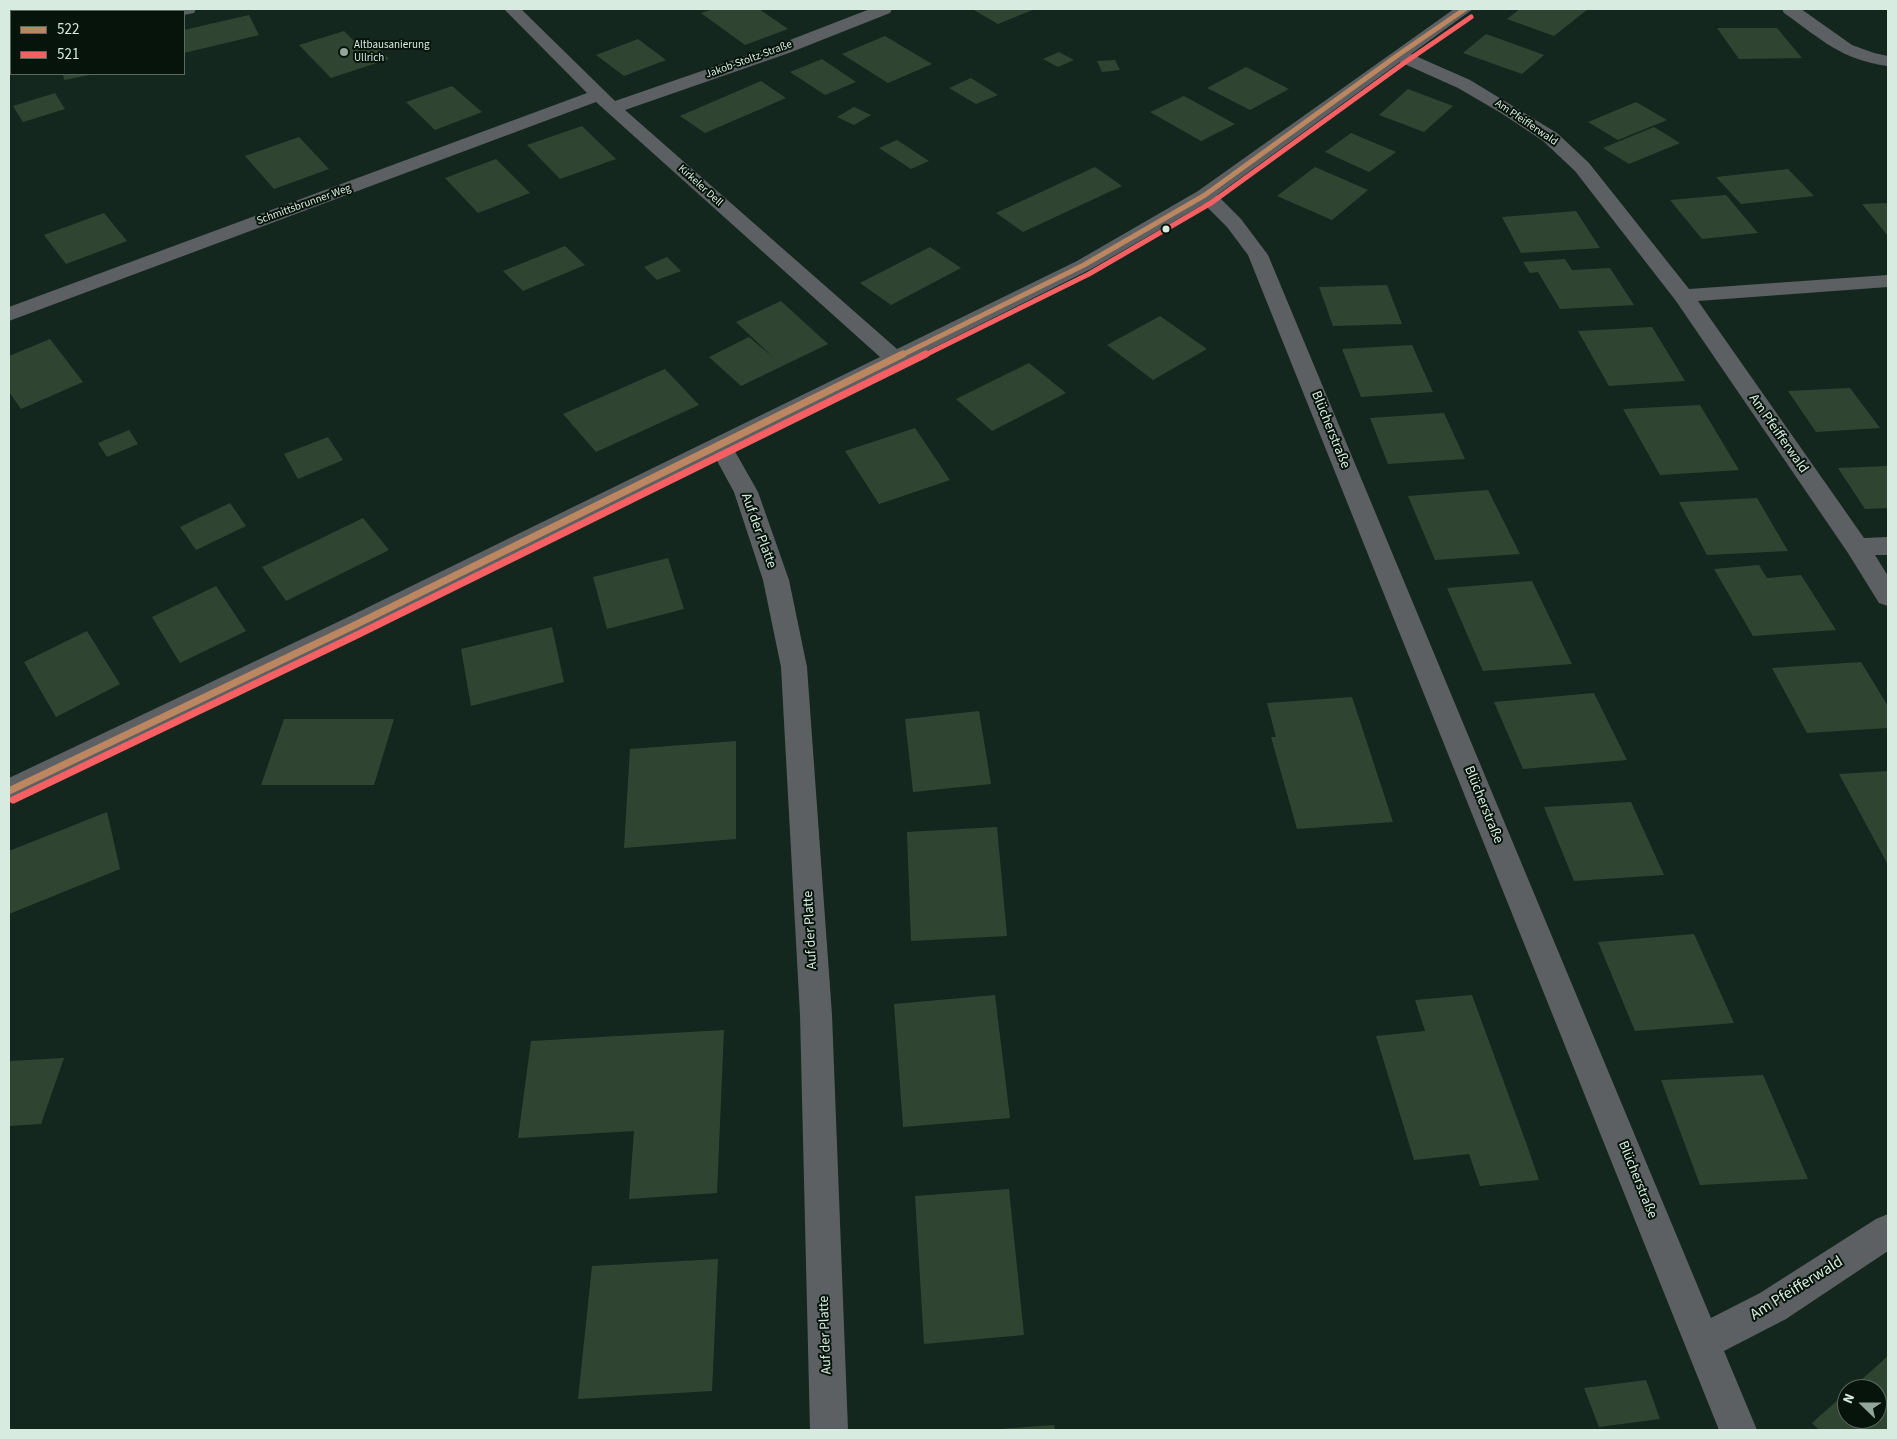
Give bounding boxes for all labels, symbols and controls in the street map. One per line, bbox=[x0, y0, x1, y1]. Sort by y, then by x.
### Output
legend bbox=[10, 10, 185, 75]
text: 522 bbox=[57, 19, 79, 40]
street label: Jakob-Stoltz-Straße bbox=[704, 38, 794, 82]
place label: Altbausanierung Ullrich bbox=[354, 39, 430, 65]
text: 521 bbox=[57, 44, 79, 65]
marker: Altbausanierung Ullrich bbox=[338, 46, 350, 58]
street label: Am Pfeifferwald bbox=[1492, 97, 1560, 149]
street label: Kirkeler Dell bbox=[675, 162, 725, 210]
street label: Schmittsbrunner Weg bbox=[255, 182, 353, 228]
unlabelled marker bbox=[1161, 224, 1171, 234]
street label: Blücherstraße bbox=[1307, 389, 1353, 471]
street label: Am Pfeifferwald bbox=[1745, 391, 1811, 477]
street label: Auf der Platte bbox=[737, 491, 779, 571]
street label: Blücherstraße bbox=[1460, 764, 1506, 846]
street label: Auf der Platte bbox=[801, 890, 821, 970]
street label: Blücherstraße bbox=[1614, 1139, 1660, 1221]
street label: Am Pfeifferwald bbox=[1747, 1253, 1847, 1325]
street label: Auf der Platte bbox=[816, 1295, 836, 1375]
north arrow bbox=[1837, 1379, 1887, 1429]
text: N bbox=[1838, 1391, 1860, 1407]

